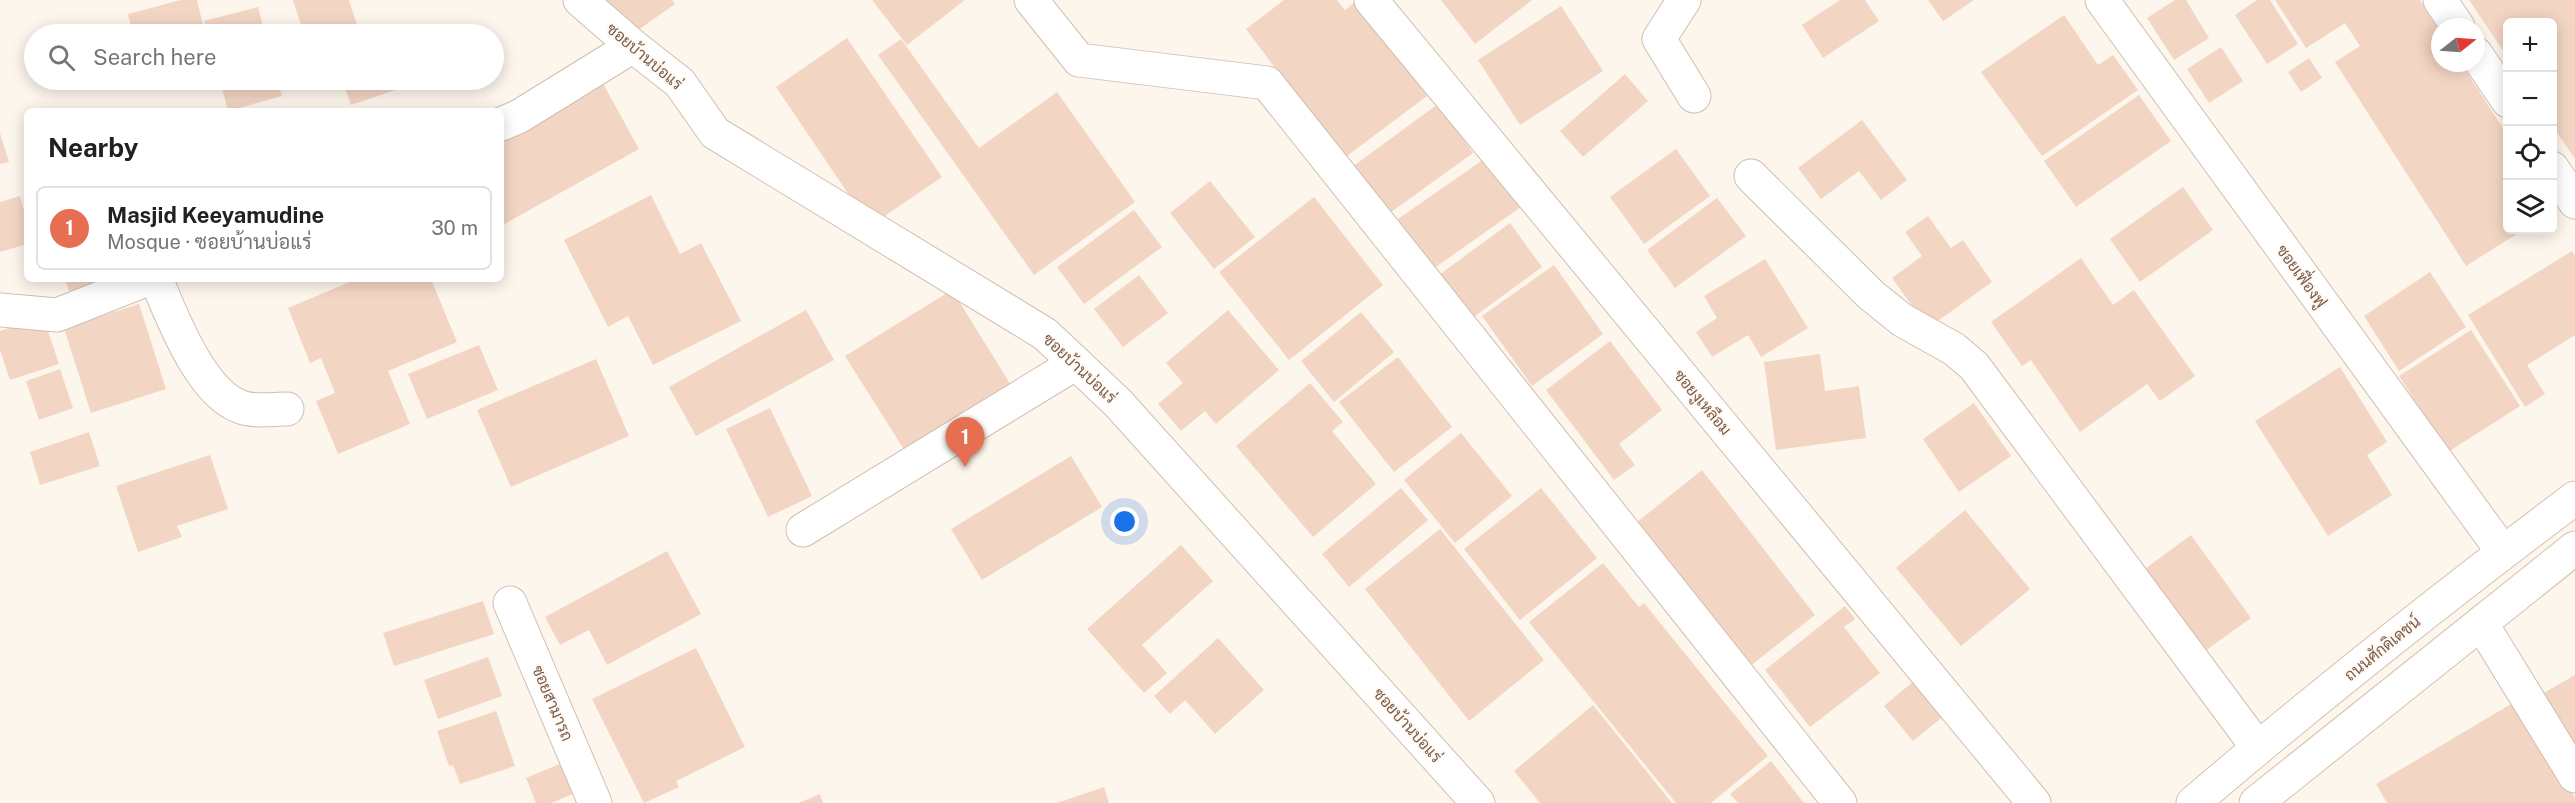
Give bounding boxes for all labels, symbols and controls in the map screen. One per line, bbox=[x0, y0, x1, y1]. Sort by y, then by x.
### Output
street label: ซอยบ้านบ่อแร่ bbox=[603, 18, 687, 94]
north arrow bbox=[2431, 18, 2485, 72]
map controls bbox=[2503, 18, 2557, 234]
button: + bbox=[2503, 18, 2557, 72]
search box bbox=[24, 24, 504, 90]
icon: search bbox=[45, 41, 78, 74]
text: Search here bbox=[93, 44, 217, 70]
button: − bbox=[2503, 72, 2557, 126]
button: locate bbox=[2503, 126, 2557, 180]
text: Nearby bbox=[48, 132, 138, 163]
button: layers bbox=[2503, 180, 2557, 234]
text: Masjid Keeyamudine bbox=[107, 202, 324, 228]
text: 1 bbox=[65, 216, 74, 240]
text: 30 m bbox=[431, 216, 478, 240]
text: Mosque · ซอยบ้านบ่อแร่ bbox=[107, 230, 312, 254]
street label: ซอยเฟื่องฟู bbox=[2271, 238, 2335, 313]
street label: ซอยบ้านบ่อแร่ bbox=[1039, 329, 1121, 407]
street label: ซอยงูเหลือม bbox=[1668, 365, 1736, 440]
pin: 1 bbox=[946, 418, 984, 467]
your location bbox=[1110, 507, 1139, 536]
street label: ถนนศักดิเดชน์ bbox=[2339, 610, 2424, 685]
street label: ซอยสามารถ bbox=[528, 663, 577, 744]
street label: ซอยบ้านบ่อแร่ bbox=[1369, 684, 1447, 767]

